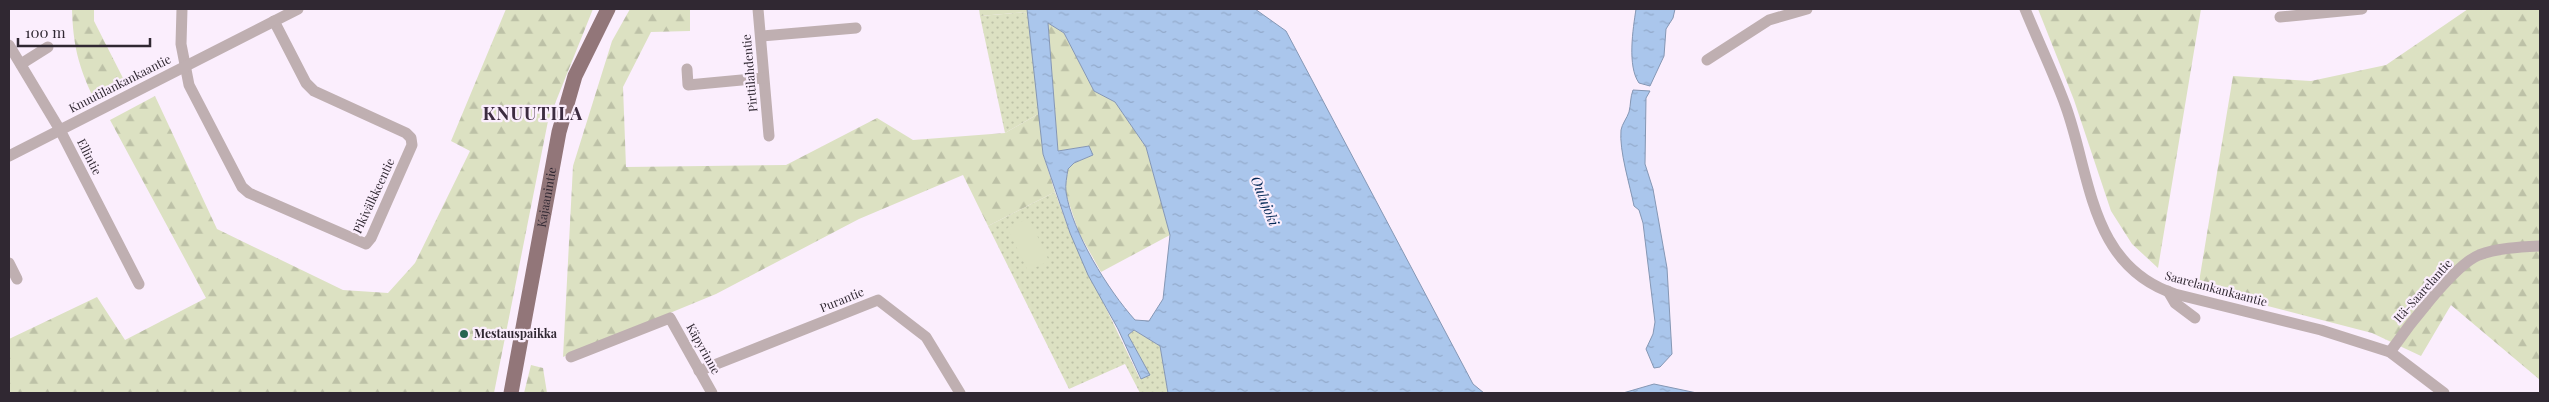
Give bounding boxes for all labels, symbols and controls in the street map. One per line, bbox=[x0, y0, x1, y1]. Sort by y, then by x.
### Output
scale bar bbox=[18, 15, 150, 47]
text: 100 m bbox=[25, 22, 66, 42]
street label: Pirttilahdentie bbox=[738, 34, 760, 113]
street label: Knuutilankankaantie bbox=[66, 50, 173, 116]
district label: KNUUTILA bbox=[483, 101, 583, 125]
street label: Ellintie bbox=[74, 136, 106, 177]
street label: Pikivälkkeentie bbox=[349, 155, 398, 236]
street label: Kajaanintie bbox=[533, 166, 559, 228]
water label: Oulujoki bbox=[1247, 173, 1284, 229]
street label: Itä-Saarelantie bbox=[2390, 255, 2455, 325]
street label: Saarelankankaantie bbox=[2163, 267, 2269, 309]
street label: Purantie bbox=[817, 283, 866, 315]
street label: Käpyrinne bbox=[683, 320, 724, 377]
place label: Mestauspaikka bbox=[474, 325, 558, 341]
marker: Mestauspaikka bbox=[458, 328, 470, 340]

